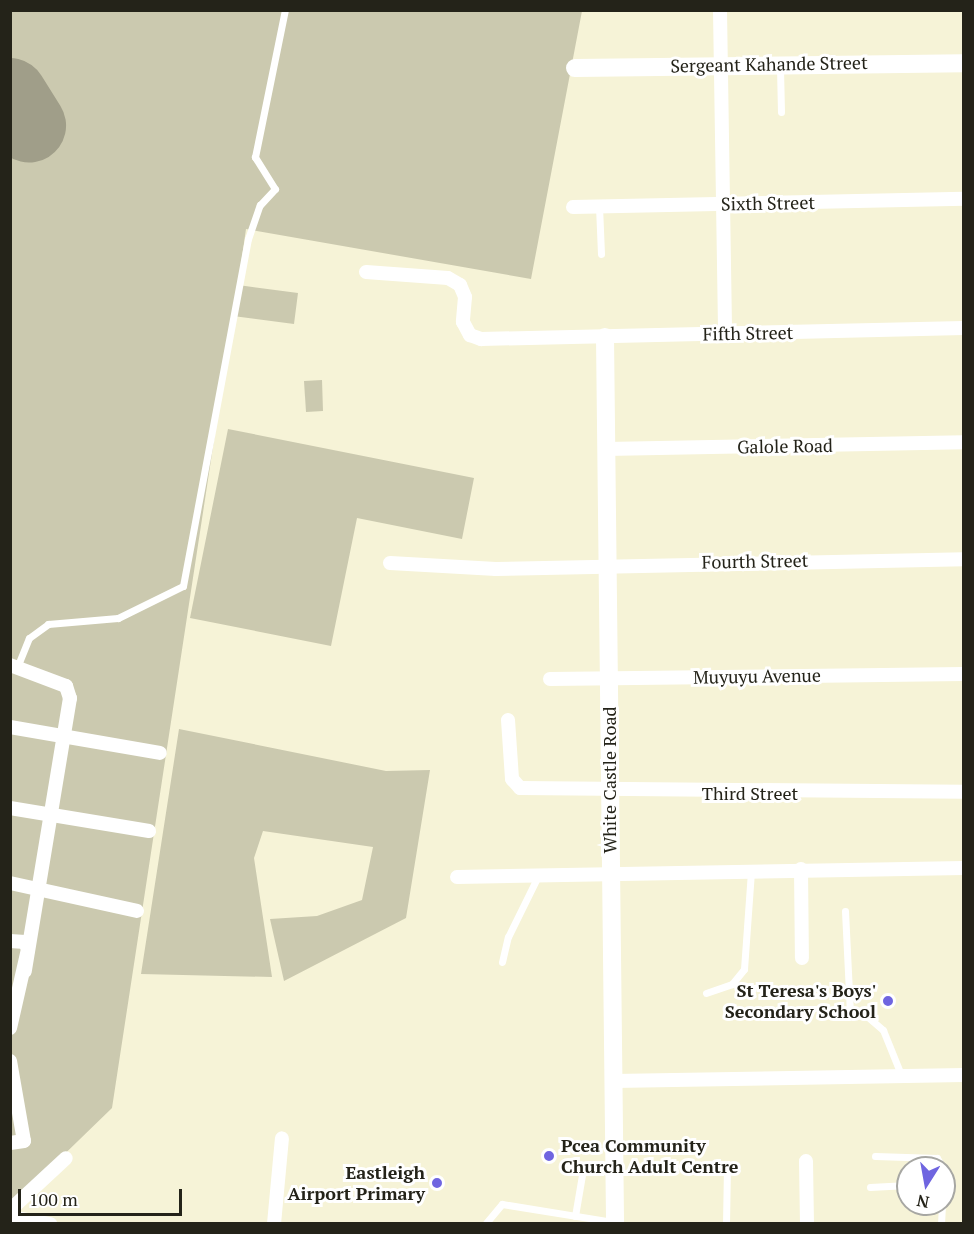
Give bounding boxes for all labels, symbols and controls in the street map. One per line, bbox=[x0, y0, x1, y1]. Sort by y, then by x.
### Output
street label: Sergeant Kahande Street bbox=[670, 51, 868, 77]
street label: Sixth Street bbox=[721, 191, 815, 215]
street label: Fifth Street bbox=[702, 321, 794, 345]
street label: Galole Road bbox=[737, 434, 833, 458]
street label: Fourth Street bbox=[702, 549, 808, 573]
street label: Muyuyu Avenue bbox=[693, 664, 821, 688]
street label: White Castle Road bbox=[598, 706, 620, 854]
street label: Third Street bbox=[702, 782, 798, 804]
place label: St Teresa's Boys' Secondary School bbox=[725, 980, 876, 1022]
marker: St Teresa's Boys' Secondary School bbox=[881, 994, 895, 1008]
place label: Pcea Community Church Adult Centre bbox=[561, 1135, 739, 1178]
marker: Pcea Community Church Adult Centre bbox=[542, 1149, 556, 1163]
north arrow bbox=[896, 1156, 956, 1216]
place label: Eastleigh Airport Primary bbox=[287, 1162, 425, 1204]
marker: Eastleigh Airport Primary bbox=[430, 1176, 444, 1190]
scale bar bbox=[21, 1177, 184, 1215]
text: 100 m bbox=[29, 1187, 78, 1211]
text: N bbox=[915, 1190, 931, 1214]

